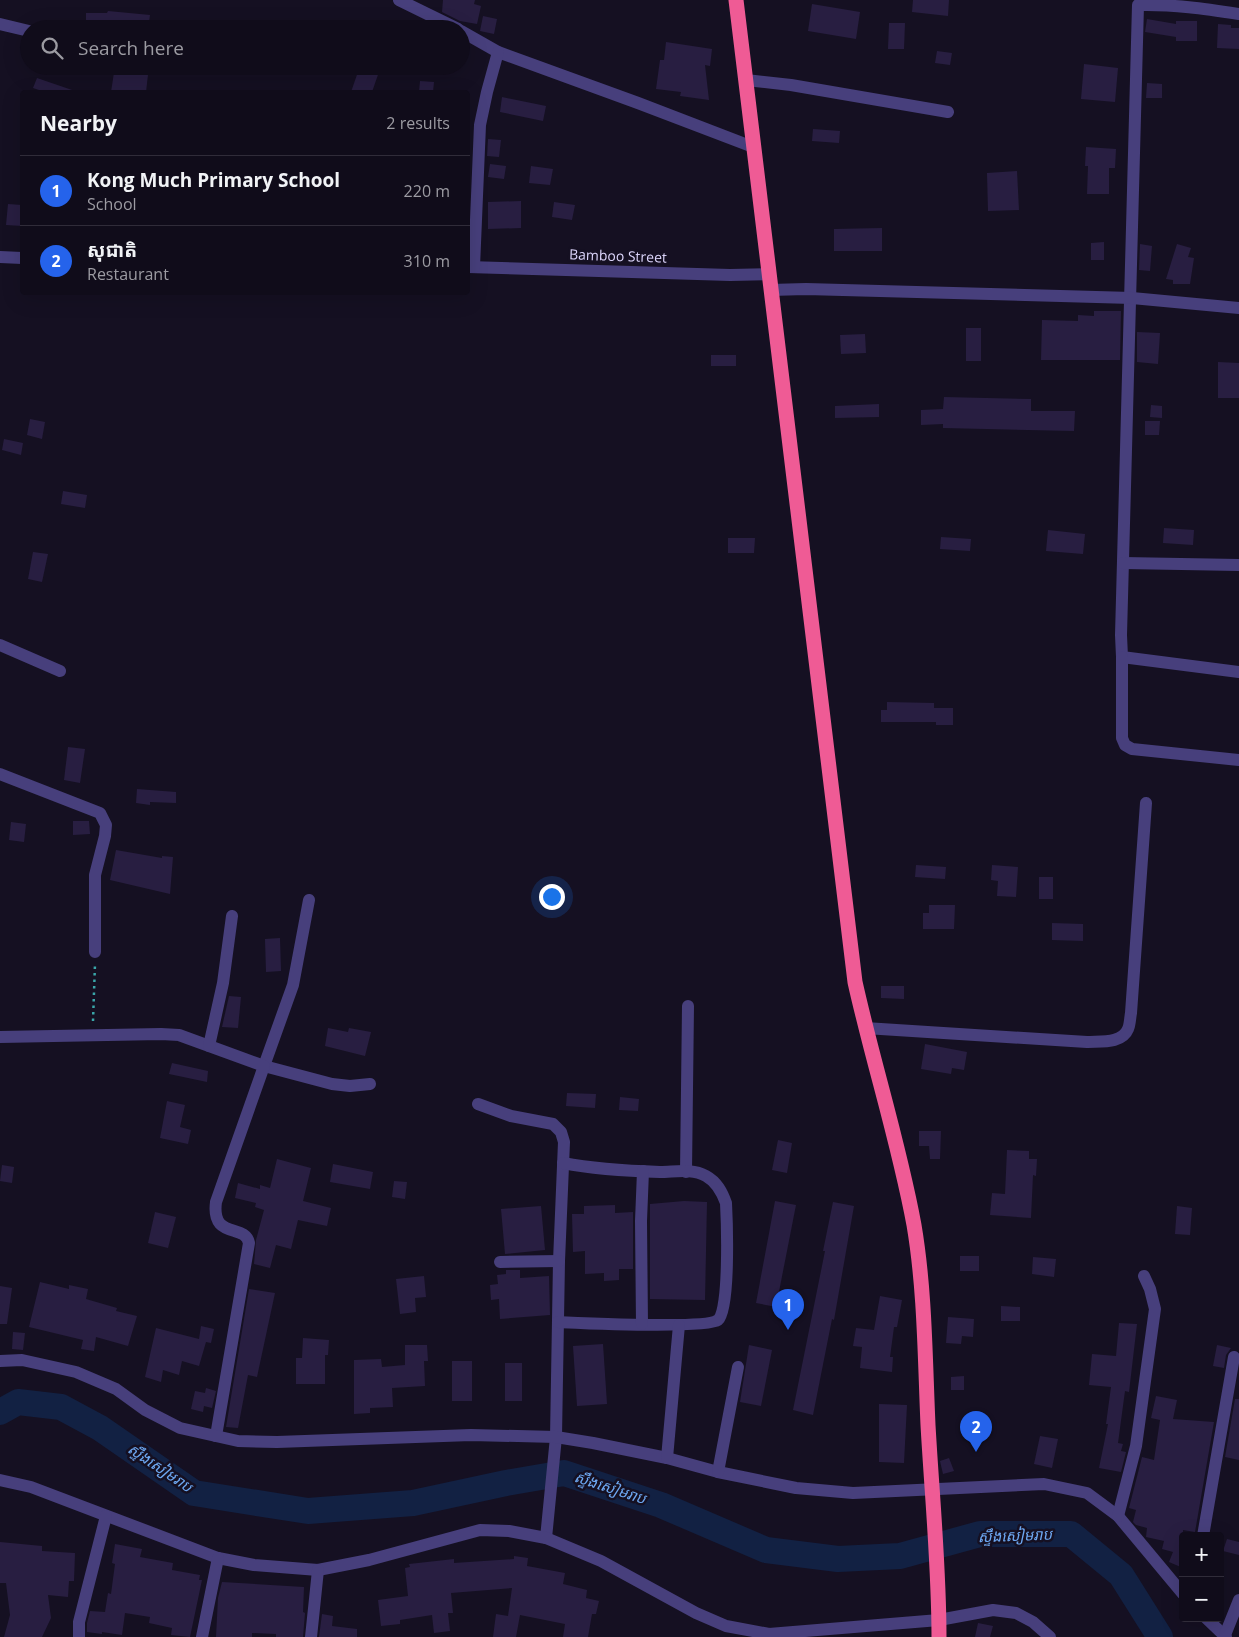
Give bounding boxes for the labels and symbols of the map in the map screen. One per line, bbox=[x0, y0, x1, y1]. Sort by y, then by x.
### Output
street label: Bamboo Street bbox=[569, 244, 667, 267]
your location bbox=[539, 884, 565, 910]
pin: 1 bbox=[772, 1289, 804, 1330]
pin: 2 bbox=[960, 1411, 992, 1452]
water label: ស្ទឹងសៀមរាប bbox=[124, 1438, 198, 1497]
water label: ស្ទឹងសៀមរាប bbox=[572, 1466, 650, 1509]
water label: ស្ទឹងសៀមរាប bbox=[977, 1524, 1054, 1547]

